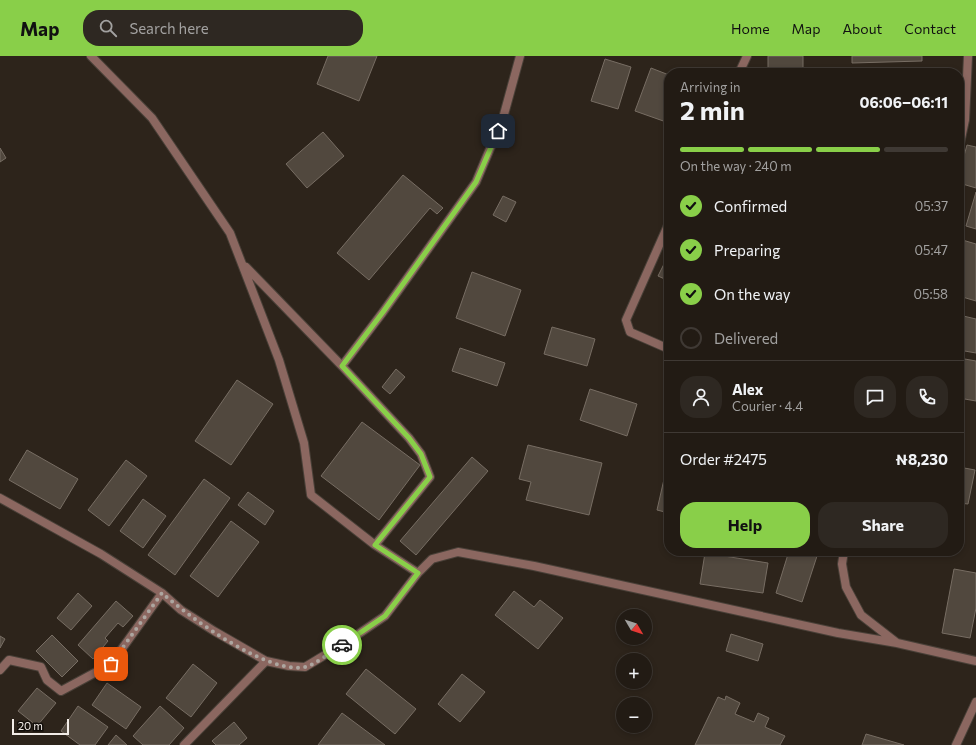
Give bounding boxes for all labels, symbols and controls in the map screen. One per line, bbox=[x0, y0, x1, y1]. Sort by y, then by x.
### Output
search box bbox=[83, 10, 363, 46]
text: Map bbox=[20, 17, 59, 40]
icon: search bbox=[97, 17, 119, 39]
text: Search here bbox=[129, 19, 209, 37]
text: Home bbox=[731, 20, 770, 37]
text: Map bbox=[792, 20, 820, 37]
text: About bbox=[842, 20, 882, 37]
text: Contact bbox=[904, 20, 956, 37]
text: Arriving in bbox=[680, 79, 740, 95]
text: 06:06–06:11 bbox=[860, 93, 948, 111]
text: 2 min bbox=[680, 94, 745, 125]
pin bbox=[481, 114, 515, 148]
icon: home bbox=[487, 120, 509, 142]
text: On the way · 240 m bbox=[680, 158, 792, 174]
icon: check bbox=[680, 195, 702, 217]
text: Confirmed bbox=[714, 197, 787, 215]
text: 05:37 bbox=[915, 198, 948, 214]
icon: check bbox=[680, 239, 702, 261]
text: Preparing bbox=[714, 241, 780, 259]
text: 05:47 bbox=[915, 242, 948, 258]
icon: check bbox=[680, 283, 702, 305]
text: On the way bbox=[714, 285, 791, 303]
text: 05:58 bbox=[914, 286, 948, 302]
text: Delivered bbox=[714, 329, 778, 347]
button: person bbox=[680, 376, 722, 418]
button: chat bbox=[854, 376, 896, 418]
button: phone bbox=[906, 376, 948, 418]
text: Alex bbox=[732, 380, 763, 398]
text: Courier · 4.4 bbox=[732, 398, 803, 414]
text: Order #2475 bbox=[680, 450, 767, 468]
text: ₦8,230 bbox=[896, 450, 948, 468]
button: Help bbox=[680, 502, 810, 548]
button: Share bbox=[818, 502, 948, 548]
north arrow bbox=[616, 609, 652, 645]
map controls bbox=[616, 609, 652, 733]
courier bbox=[322, 625, 362, 665]
icon: car bbox=[331, 634, 353, 656]
pin bbox=[94, 647, 128, 681]
icon: bag bbox=[100, 653, 122, 675]
button: + bbox=[616, 653, 652, 689]
button: − bbox=[616, 697, 652, 733]
scale bar bbox=[12, 717, 69, 736]
text: 20 m bbox=[18, 719, 43, 732]

